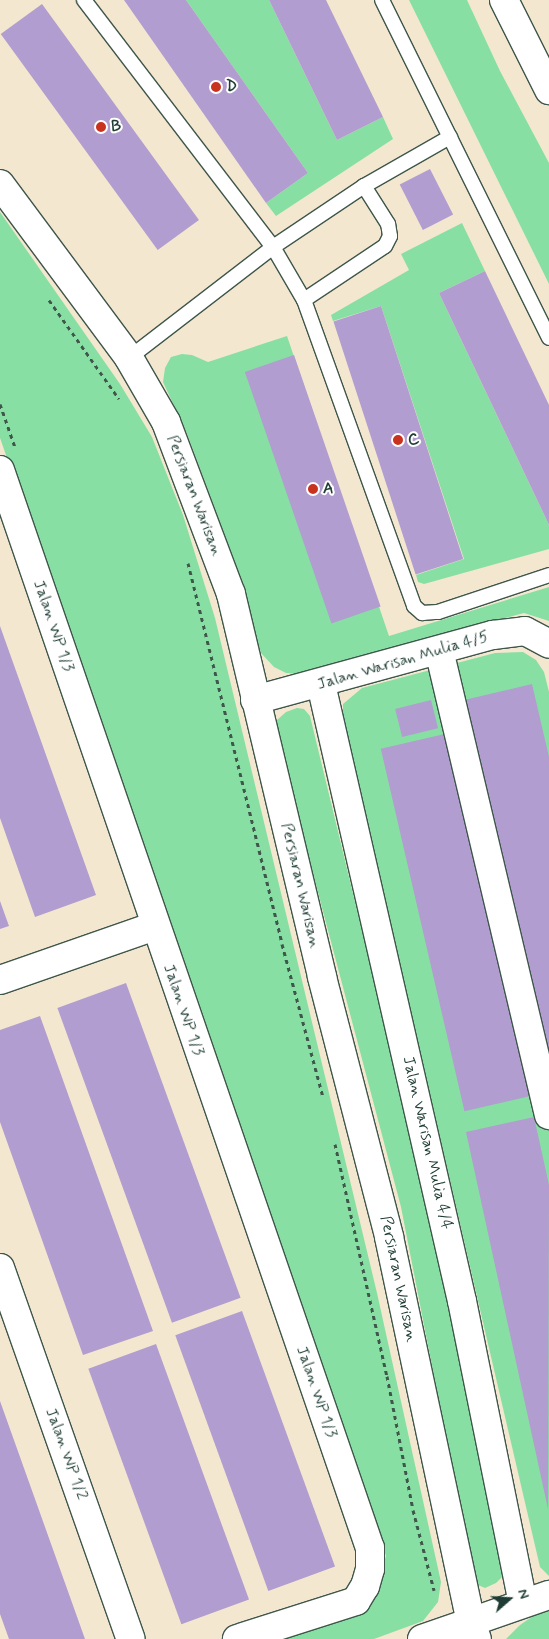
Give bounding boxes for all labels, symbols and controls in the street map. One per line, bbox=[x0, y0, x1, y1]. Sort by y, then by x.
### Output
place label: D bbox=[226, 77, 237, 97]
marker: D bbox=[210, 81, 222, 93]
place label: B bbox=[111, 117, 121, 137]
marker: B bbox=[95, 121, 107, 133]
place label: C bbox=[408, 430, 419, 450]
street label: Persiaran Warisan bbox=[162, 433, 226, 559]
marker: C bbox=[392, 434, 404, 446]
place label: A bbox=[323, 479, 333, 499]
marker: A bbox=[307, 483, 319, 495]
street label: Jalan WP 1/3 bbox=[28, 578, 78, 674]
street label: Jalan Warisan Mulia 4/5 bbox=[316, 627, 490, 695]
street label: Persiaran Warisan bbox=[276, 822, 324, 950]
street label: Jalan WP 1/3 bbox=[158, 962, 208, 1058]
street label: Jalan Warisan Mulia 4/4 bbox=[398, 1055, 456, 1231]
street label: Persiaran Warisan bbox=[375, 1215, 421, 1343]
street label: Jalan WP 1/3 bbox=[291, 1344, 341, 1440]
street label: Jalan WP 1/2 bbox=[41, 1406, 91, 1502]
north arrow bbox=[484, 1574, 534, 1624]
text: N bbox=[513, 1587, 533, 1601]

